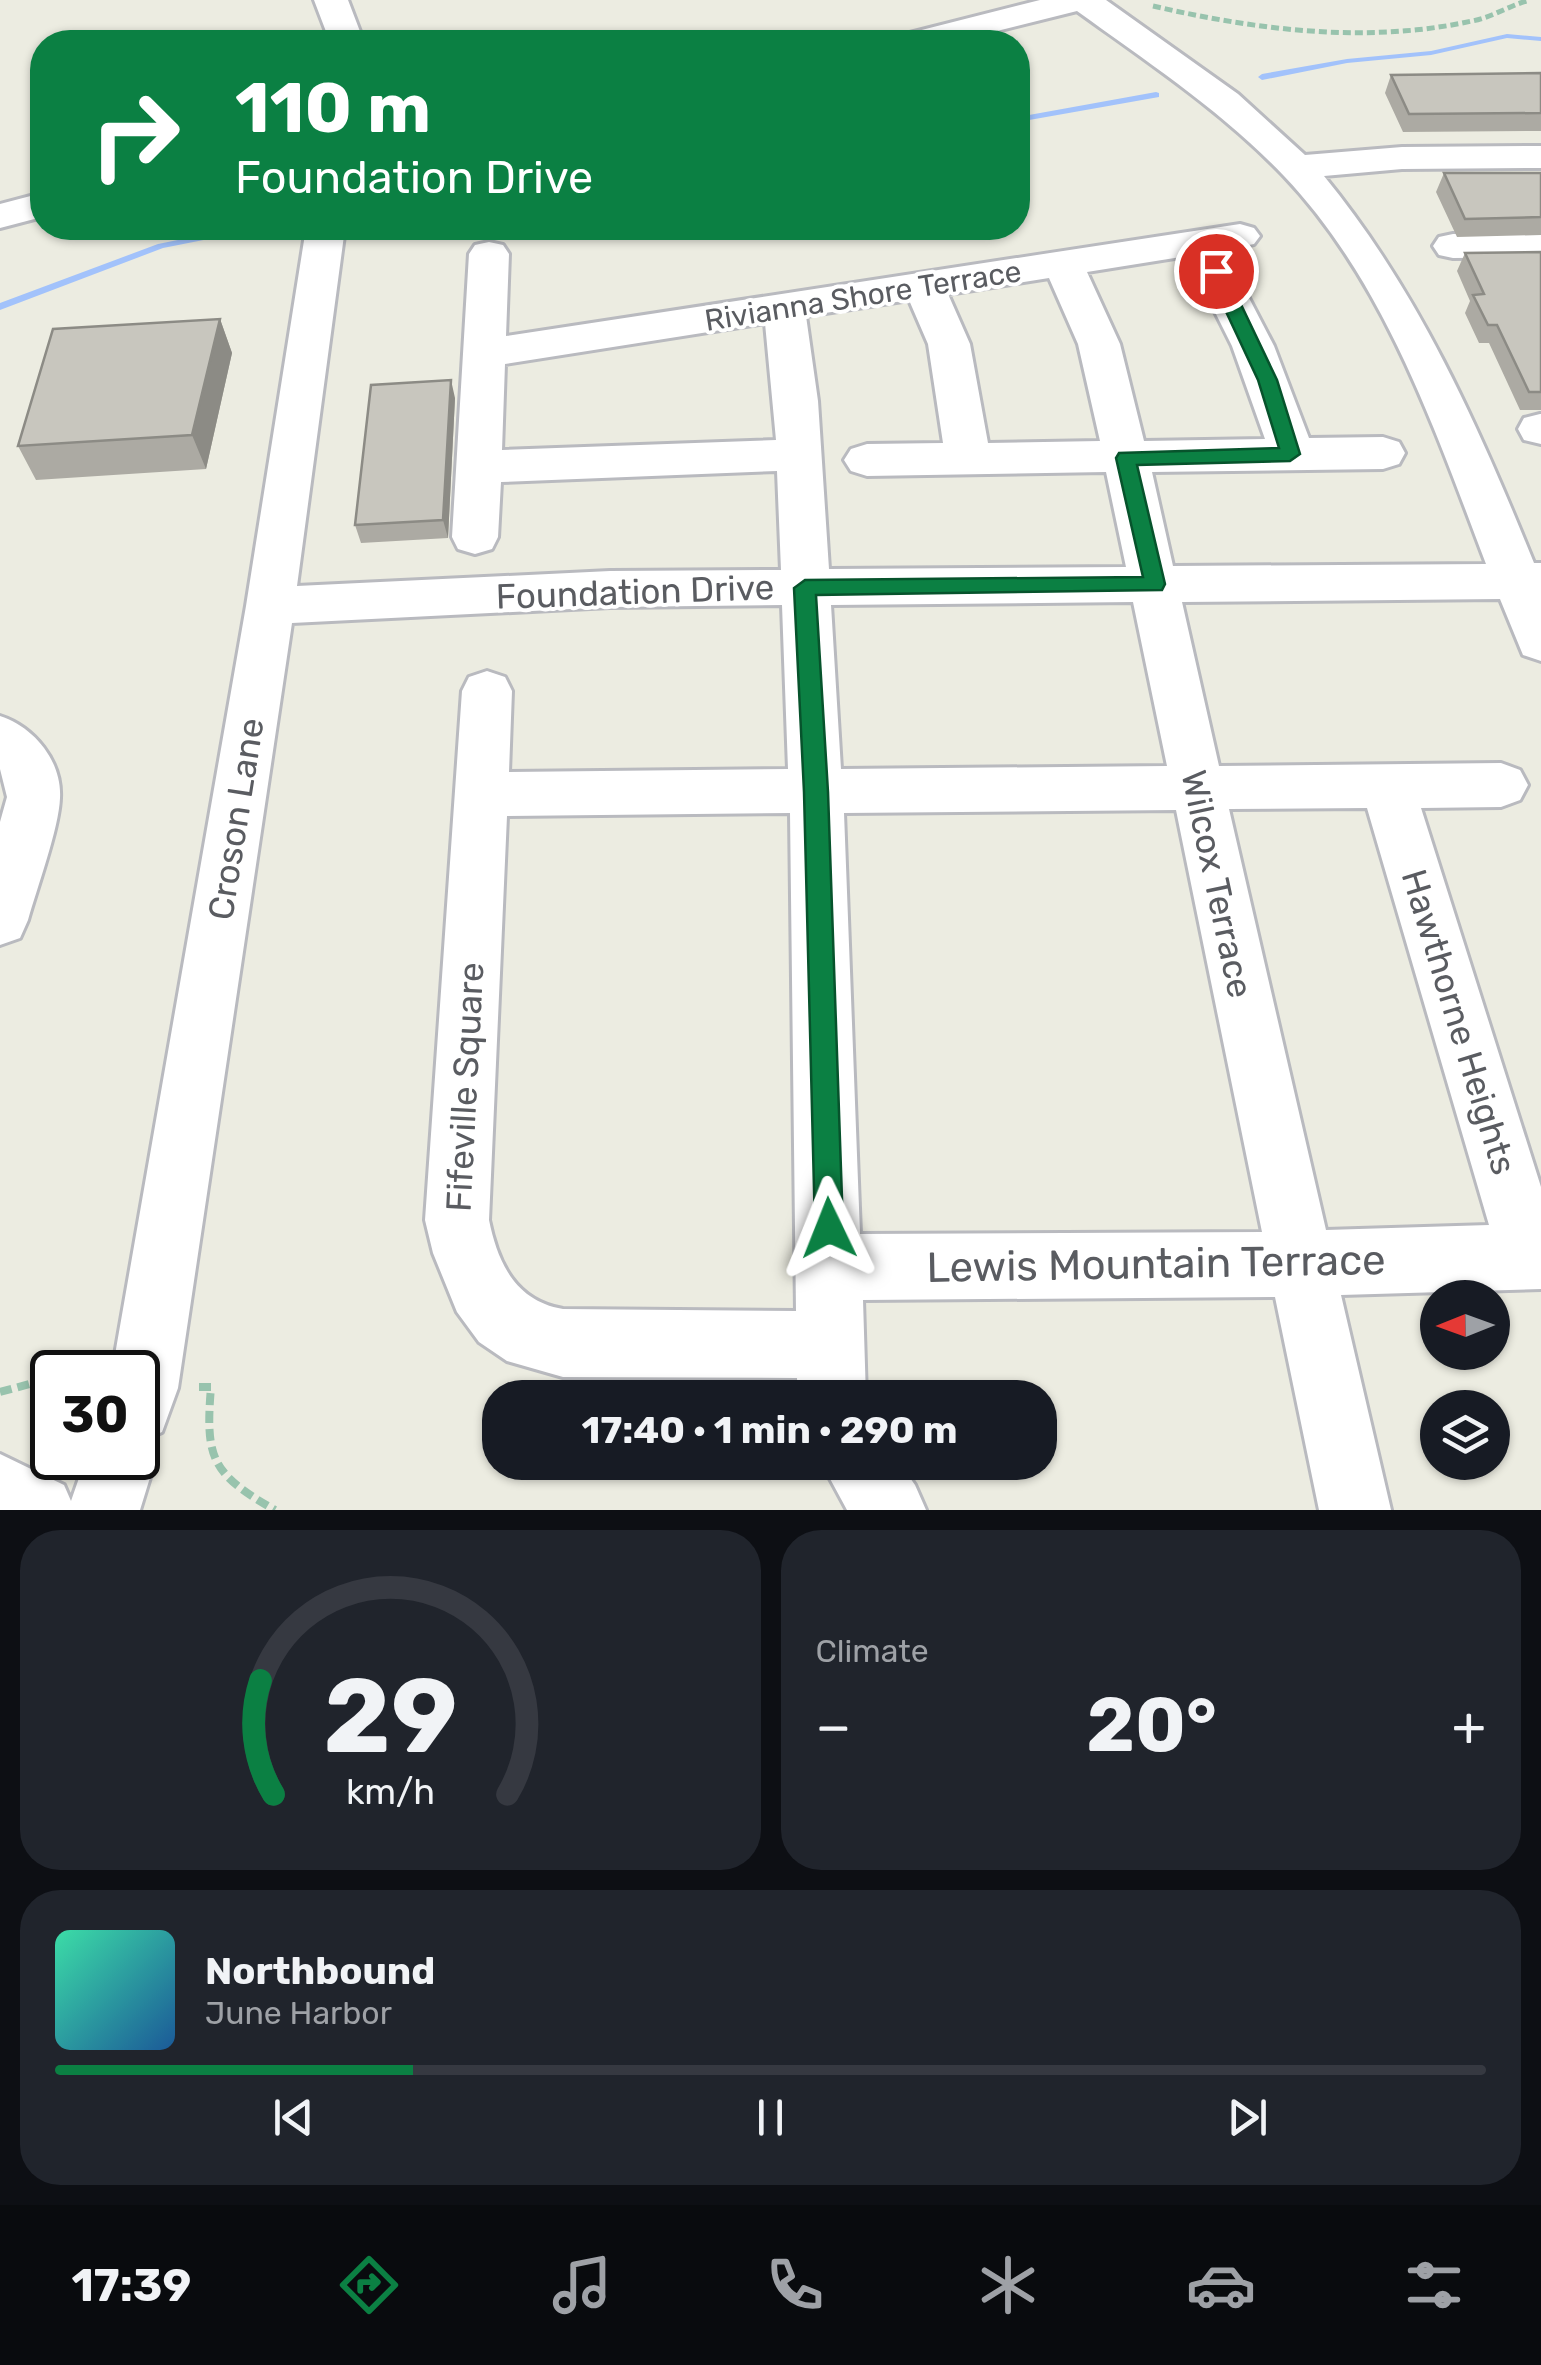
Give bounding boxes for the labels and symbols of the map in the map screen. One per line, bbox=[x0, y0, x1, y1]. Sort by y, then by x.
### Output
pin bbox=[1174, 229, 1259, 314]
street label: Rivianna Shore Terrace bbox=[702, 253, 1024, 339]
street label: Foundation Drive bbox=[495, 566, 775, 618]
street label: Croson Lane bbox=[199, 715, 273, 923]
street label: Wilcox Terrace bbox=[1172, 766, 1262, 1002]
street label: Hawthorne Heights bbox=[1393, 864, 1525, 1180]
street label: Fifeville Square bbox=[437, 961, 493, 1213]
position arrow bbox=[777, 1176, 881, 1280]
street label: Lewis Mountain Terrace bbox=[926, 1235, 1386, 1293]
north arrow bbox=[1420, 1280, 1510, 1370]
speed limit sign: 30 bbox=[30, 1350, 160, 1480]

